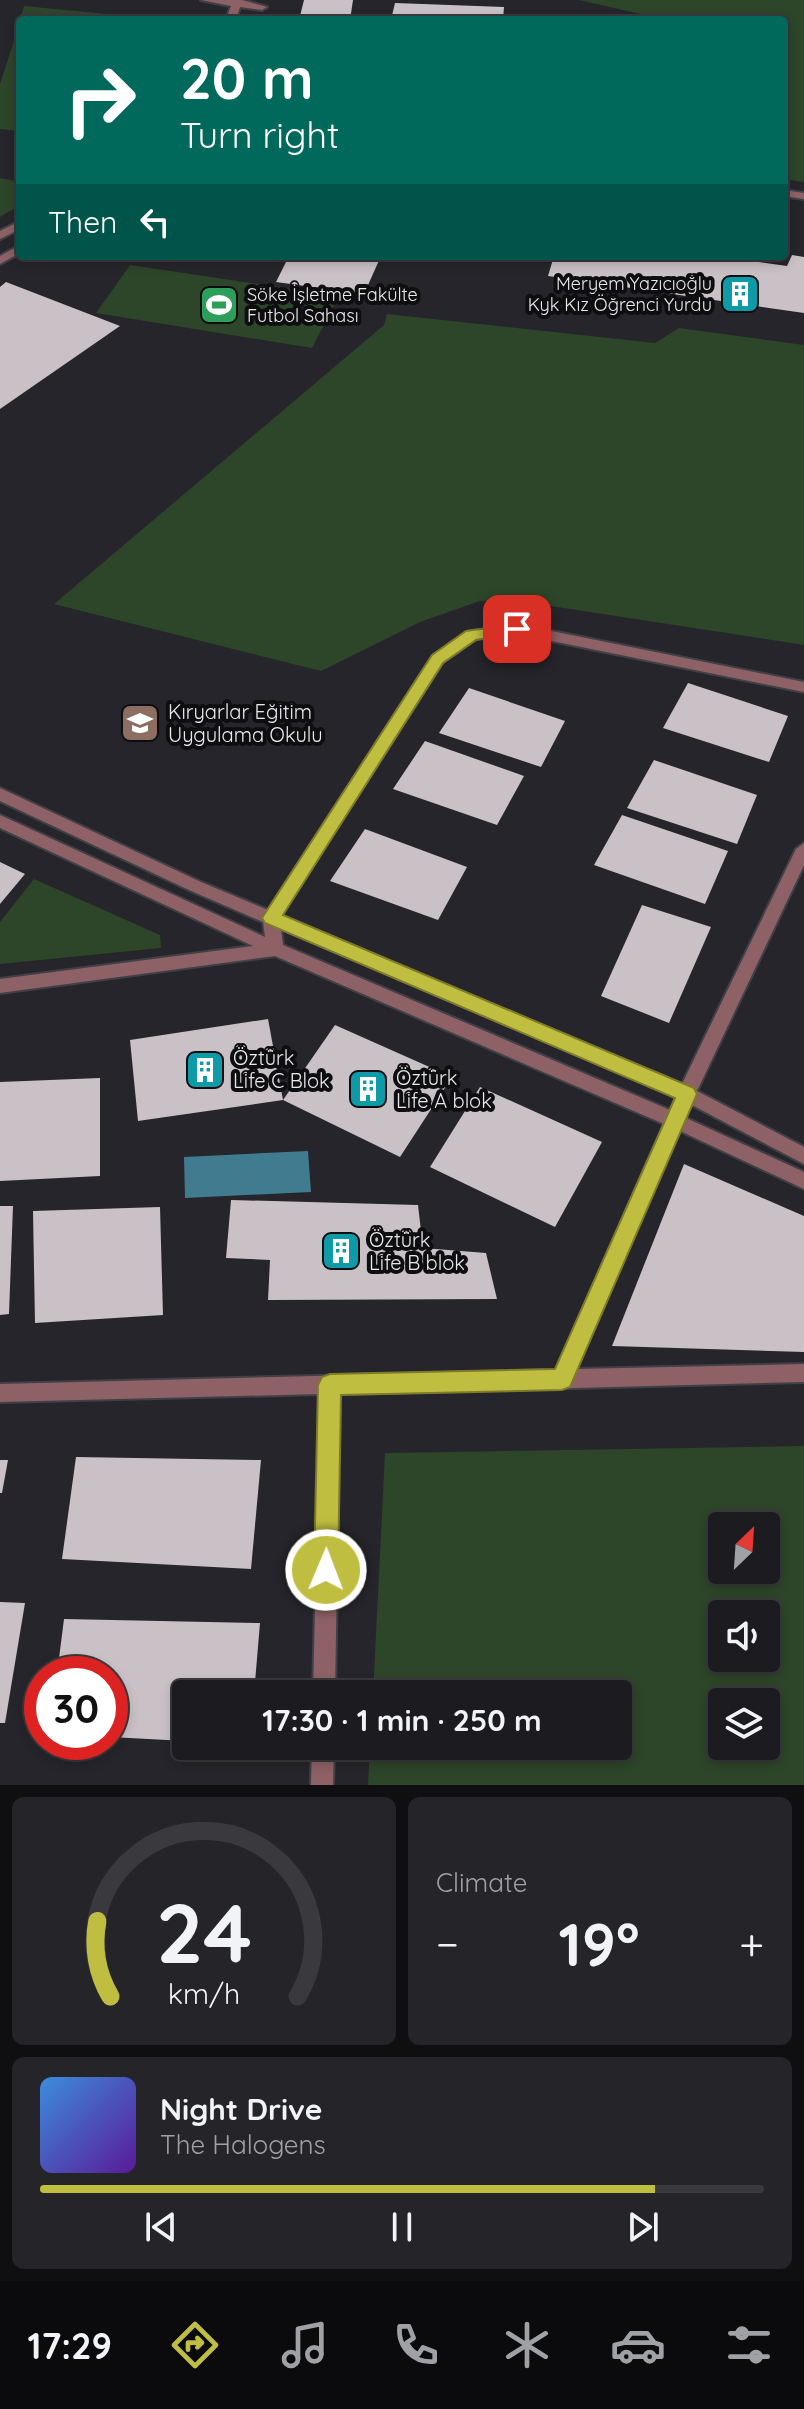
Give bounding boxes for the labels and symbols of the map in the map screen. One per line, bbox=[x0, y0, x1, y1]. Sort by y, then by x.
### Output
place label: Meryem Yazıcıoğlu Kyk Kız Öğrenci Yurdu bbox=[528, 272, 712, 316]
building icon: Meryem Yazıcıoğlu Kyk Kız Öğrenci Yurdu bbox=[719, 273, 761, 315]
place label: Söke İşletme Fakülte Futbol Sahası bbox=[247, 283, 418, 327]
sports icon: Söke İşletme Fakülte Futbol Sahası bbox=[198, 284, 240, 326]
pin bbox=[483, 595, 551, 663]
place label: Kıryarlar Eğitim Uygulama Okulu bbox=[168, 699, 323, 747]
school or university icon: Kıryarlar Eğitim Uygulama Okulu bbox=[119, 702, 161, 744]
place label: Öztürk Life C Blok bbox=[233, 1045, 330, 1093]
building icon: Öztürk Life C Blok bbox=[184, 1049, 226, 1091]
place label: Öztürk Life A blok bbox=[396, 1065, 492, 1113]
building icon: Öztürk Life A blok bbox=[347, 1068, 389, 1110]
place label: Öztürk Life B blok bbox=[369, 1227, 465, 1275]
building icon: Öztürk Life B blok bbox=[320, 1230, 362, 1272]
north arrow bbox=[708, 1512, 780, 1584]
position arrow bbox=[284, 1528, 368, 1612]
speed limit sign: 30 bbox=[24, 1656, 128, 1760]

